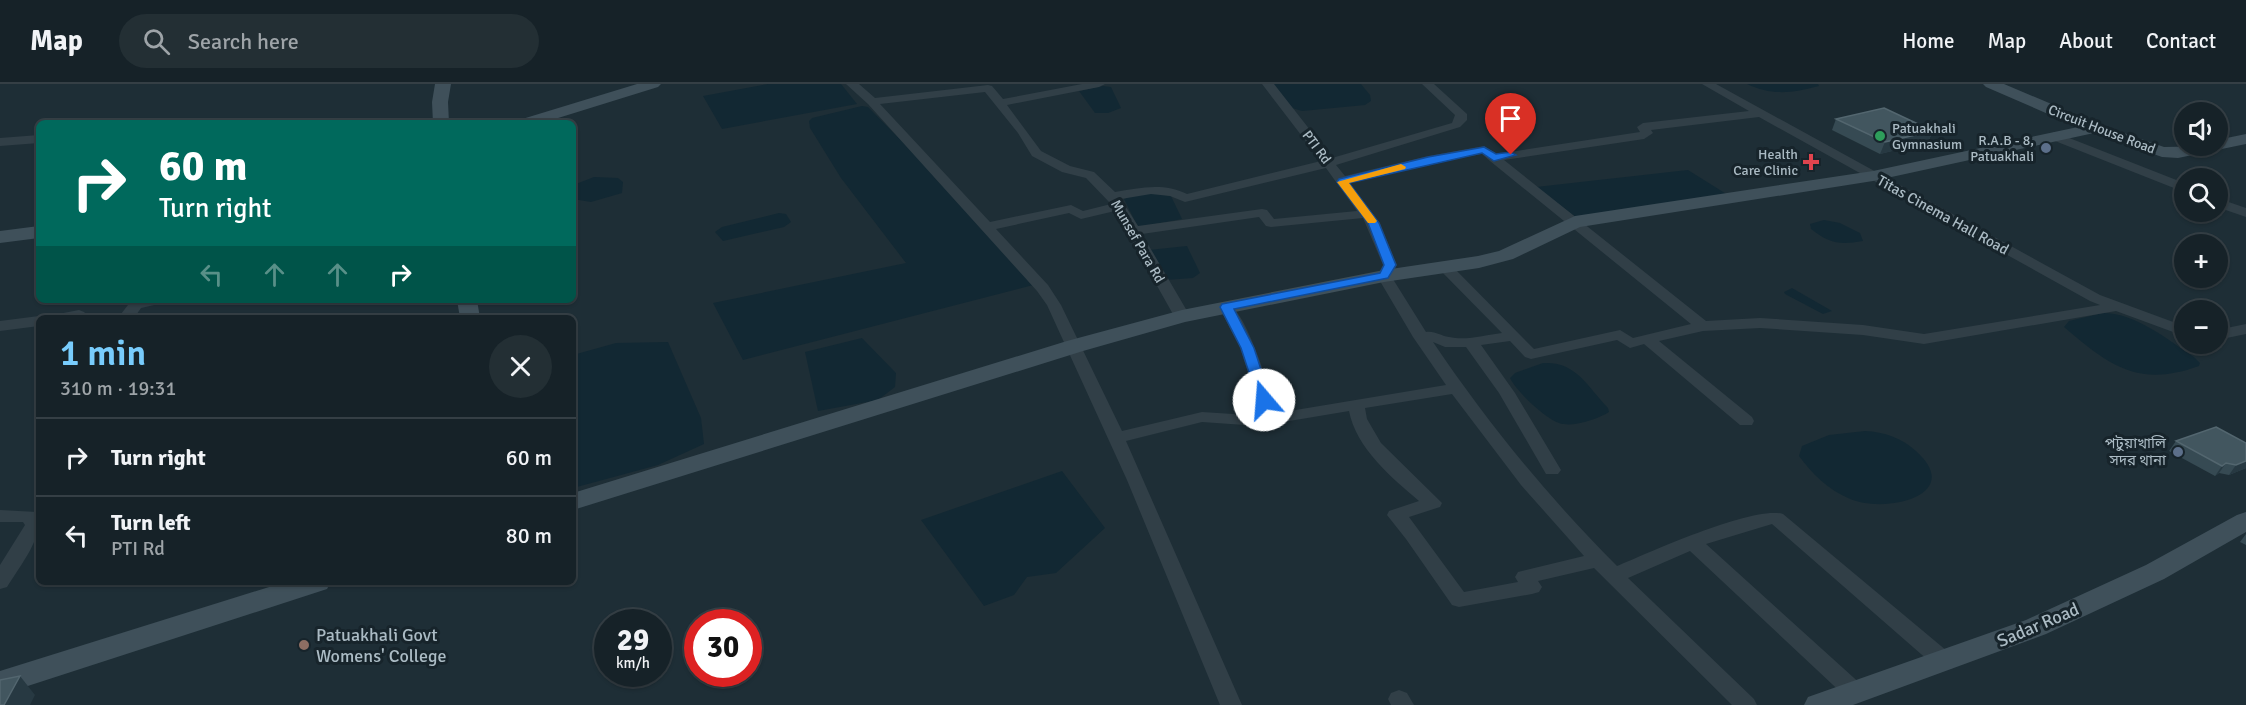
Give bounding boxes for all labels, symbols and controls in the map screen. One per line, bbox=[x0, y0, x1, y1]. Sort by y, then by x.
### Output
search box bbox=[119, 14, 539, 68]
text: Map bbox=[30, 24, 83, 58]
icon: search bbox=[140, 25, 173, 58]
text: Search here bbox=[188, 28, 299, 55]
text: Home bbox=[1902, 28, 1955, 54]
text: Map bbox=[1988, 28, 2026, 54]
text: About bbox=[2059, 28, 2113, 54]
text: Contact bbox=[2146, 28, 2216, 54]
pin bbox=[1485, 93, 1536, 155]
street label: Circuit House Road bbox=[2046, 101, 2158, 158]
icon: arrive bbox=[1494, 102, 1527, 135]
map controls bbox=[2174, 102, 2228, 354]
button: sound bbox=[2174, 102, 2228, 156]
place label: Patuakhali Gymnasium bbox=[1892, 120, 1962, 153]
street label: PTI Rd bbox=[1298, 127, 1335, 167]
marker: Patuakhali Gymnasium bbox=[1873, 129, 1887, 143]
place label: R.A.B - 8, Patuakhali bbox=[1970, 132, 2034, 165]
text: 60 m bbox=[159, 141, 248, 192]
marker: R.A.B - 8, Patuakhali bbox=[2039, 141, 2053, 155]
icon: right bbox=[60, 144, 138, 222]
place label: Health Care Clinic bbox=[1733, 146, 1798, 179]
marker: Health Care Clinic bbox=[1802, 153, 1820, 171]
button: search bbox=[2174, 168, 2228, 222]
street label: Titas Cinema Hall Road bbox=[1874, 171, 2012, 259]
text: Turn right bbox=[159, 192, 272, 225]
street label: Munsef Para Rd bbox=[1107, 197, 1168, 286]
button: + bbox=[2174, 234, 2228, 288]
icon: left bbox=[195, 258, 228, 291]
icon: ahead bbox=[258, 258, 291, 291]
icon: ahead bbox=[321, 258, 354, 291]
icon: right bbox=[384, 258, 417, 291]
button: − bbox=[2174, 300, 2228, 354]
text: 1 min bbox=[60, 331, 146, 376]
button: close bbox=[489, 335, 552, 398]
position arrow bbox=[1232, 368, 1296, 432]
text: 310 m · 19:31 bbox=[60, 376, 176, 401]
place label: পটুয়াখালি সদর থানা bbox=[2105, 434, 2167, 469]
icon: right bbox=[60, 441, 93, 474]
text: Turn right bbox=[111, 444, 206, 471]
text: 60 m bbox=[506, 444, 552, 471]
marker: পটুয়াখালি সদর থানা bbox=[2171, 445, 2185, 459]
text: Turn left bbox=[111, 509, 191, 536]
icon: left bbox=[60, 519, 93, 552]
text: 80 m bbox=[506, 522, 552, 549]
text: PTI Rd bbox=[111, 536, 165, 561]
street label: Sadar Road bbox=[1994, 598, 2082, 652]
speed limit sign: 30 bbox=[684, 609, 762, 687]
text: 29 bbox=[617, 622, 649, 659]
place label: Patuakhali Govt Womens' College bbox=[316, 624, 446, 667]
marker: Patuakhali Govt Womens' College bbox=[297, 638, 311, 652]
text: km/h bbox=[616, 654, 650, 672]

